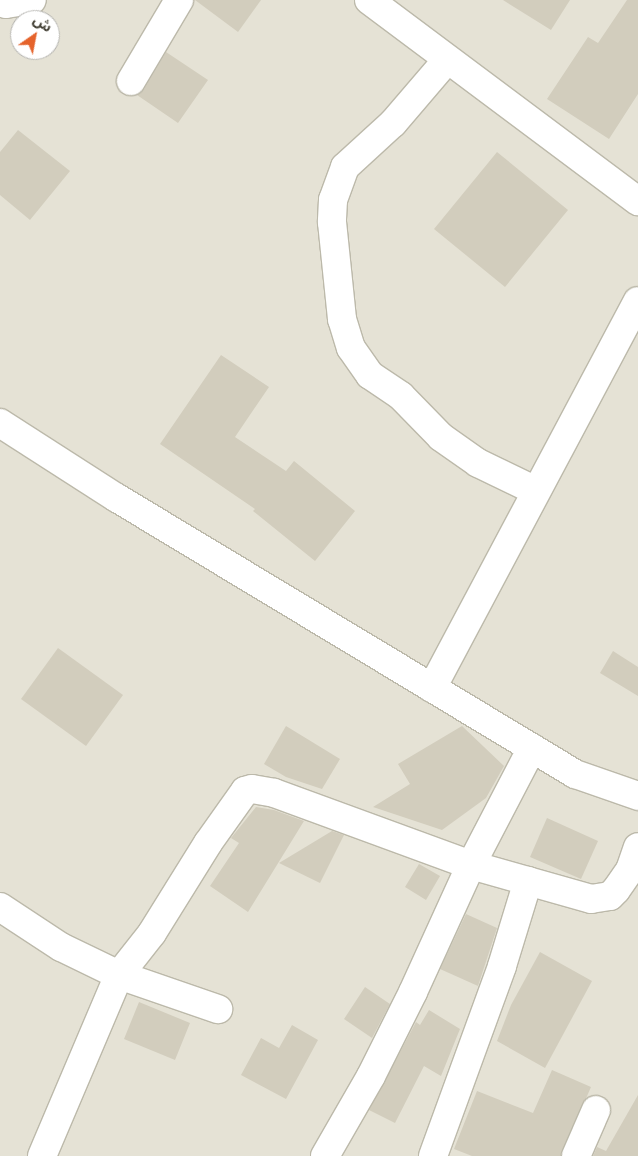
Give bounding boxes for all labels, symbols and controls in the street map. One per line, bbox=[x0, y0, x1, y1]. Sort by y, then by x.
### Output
north arrow bbox=[10, 10, 60, 60]
text: ش bbox=[30, 10, 56, 35]

